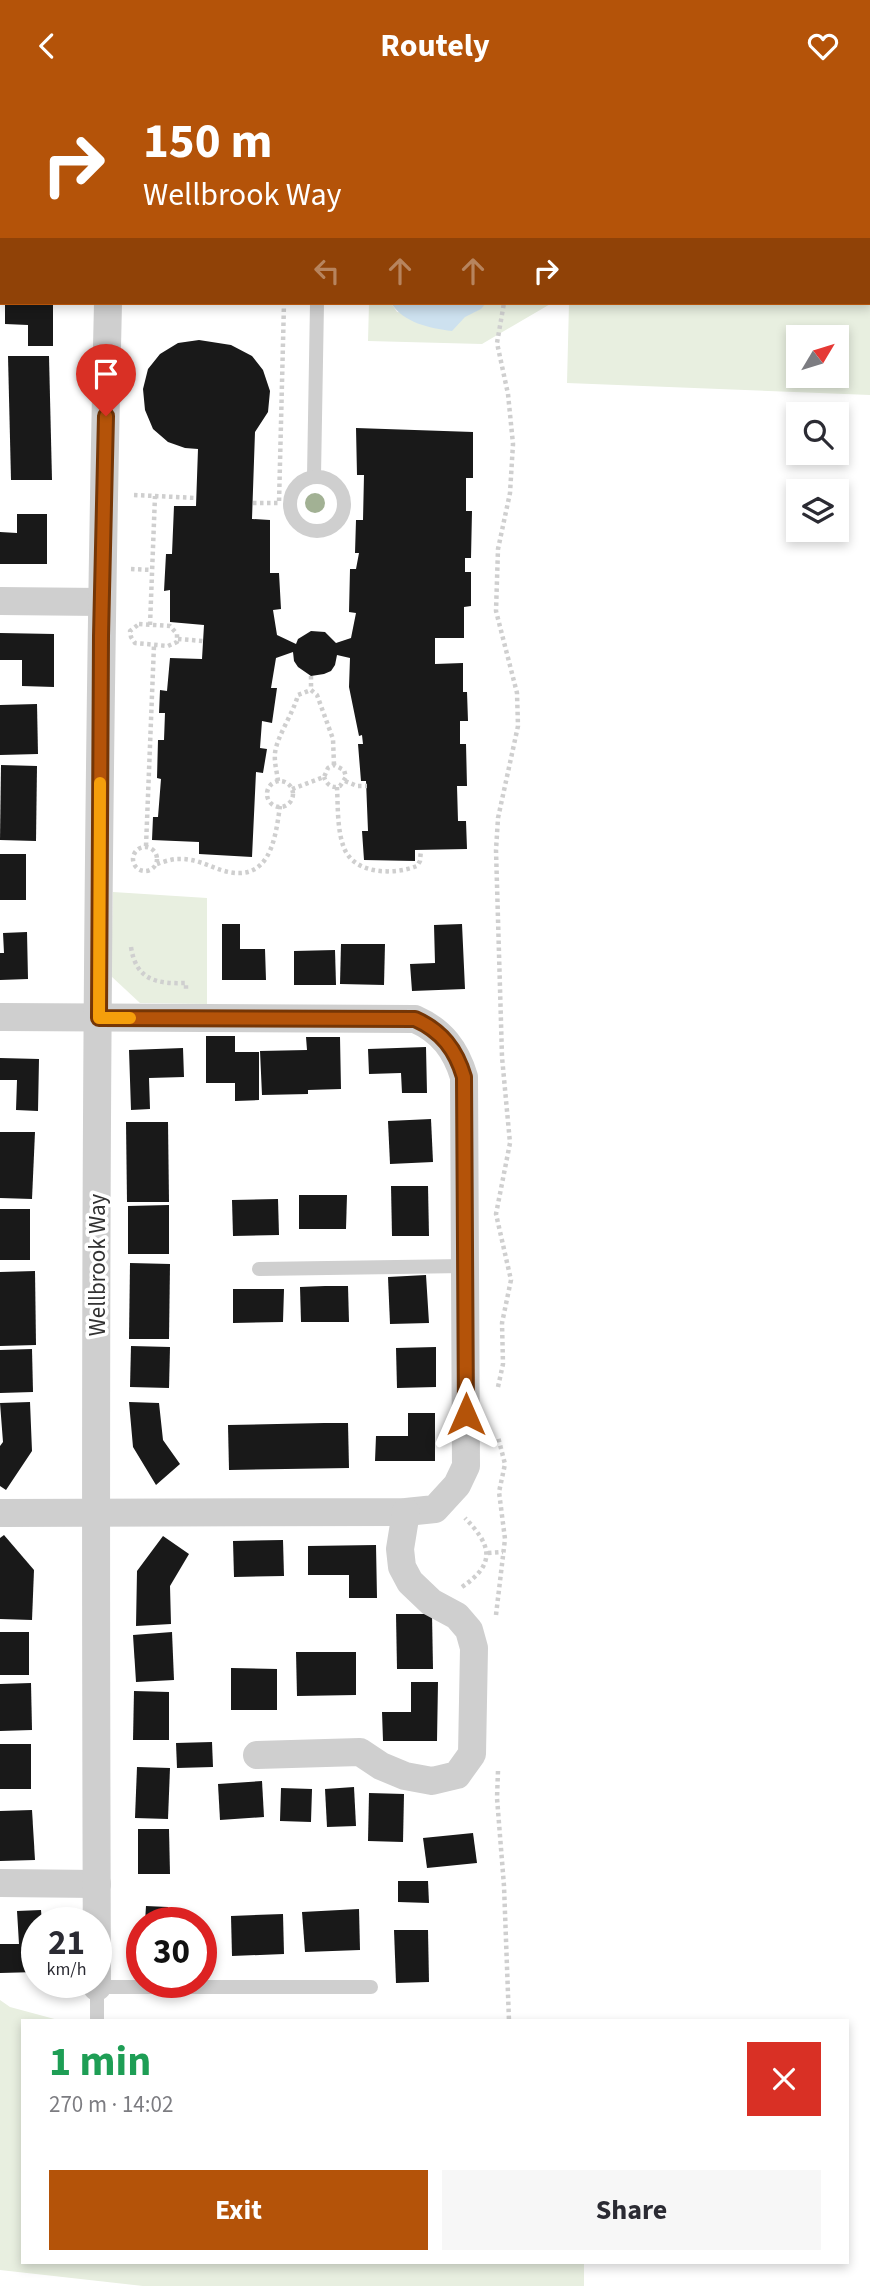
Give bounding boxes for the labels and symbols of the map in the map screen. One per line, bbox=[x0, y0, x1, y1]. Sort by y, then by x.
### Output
north arrow bbox=[786, 325, 849, 389]
pin bbox=[76, 344, 136, 416]
street label: Wellbrook Way bbox=[81, 1193, 114, 1336]
position arrow bbox=[429, 1377, 503, 1451]
speed limit sign: 30 bbox=[126, 1907, 217, 1998]

